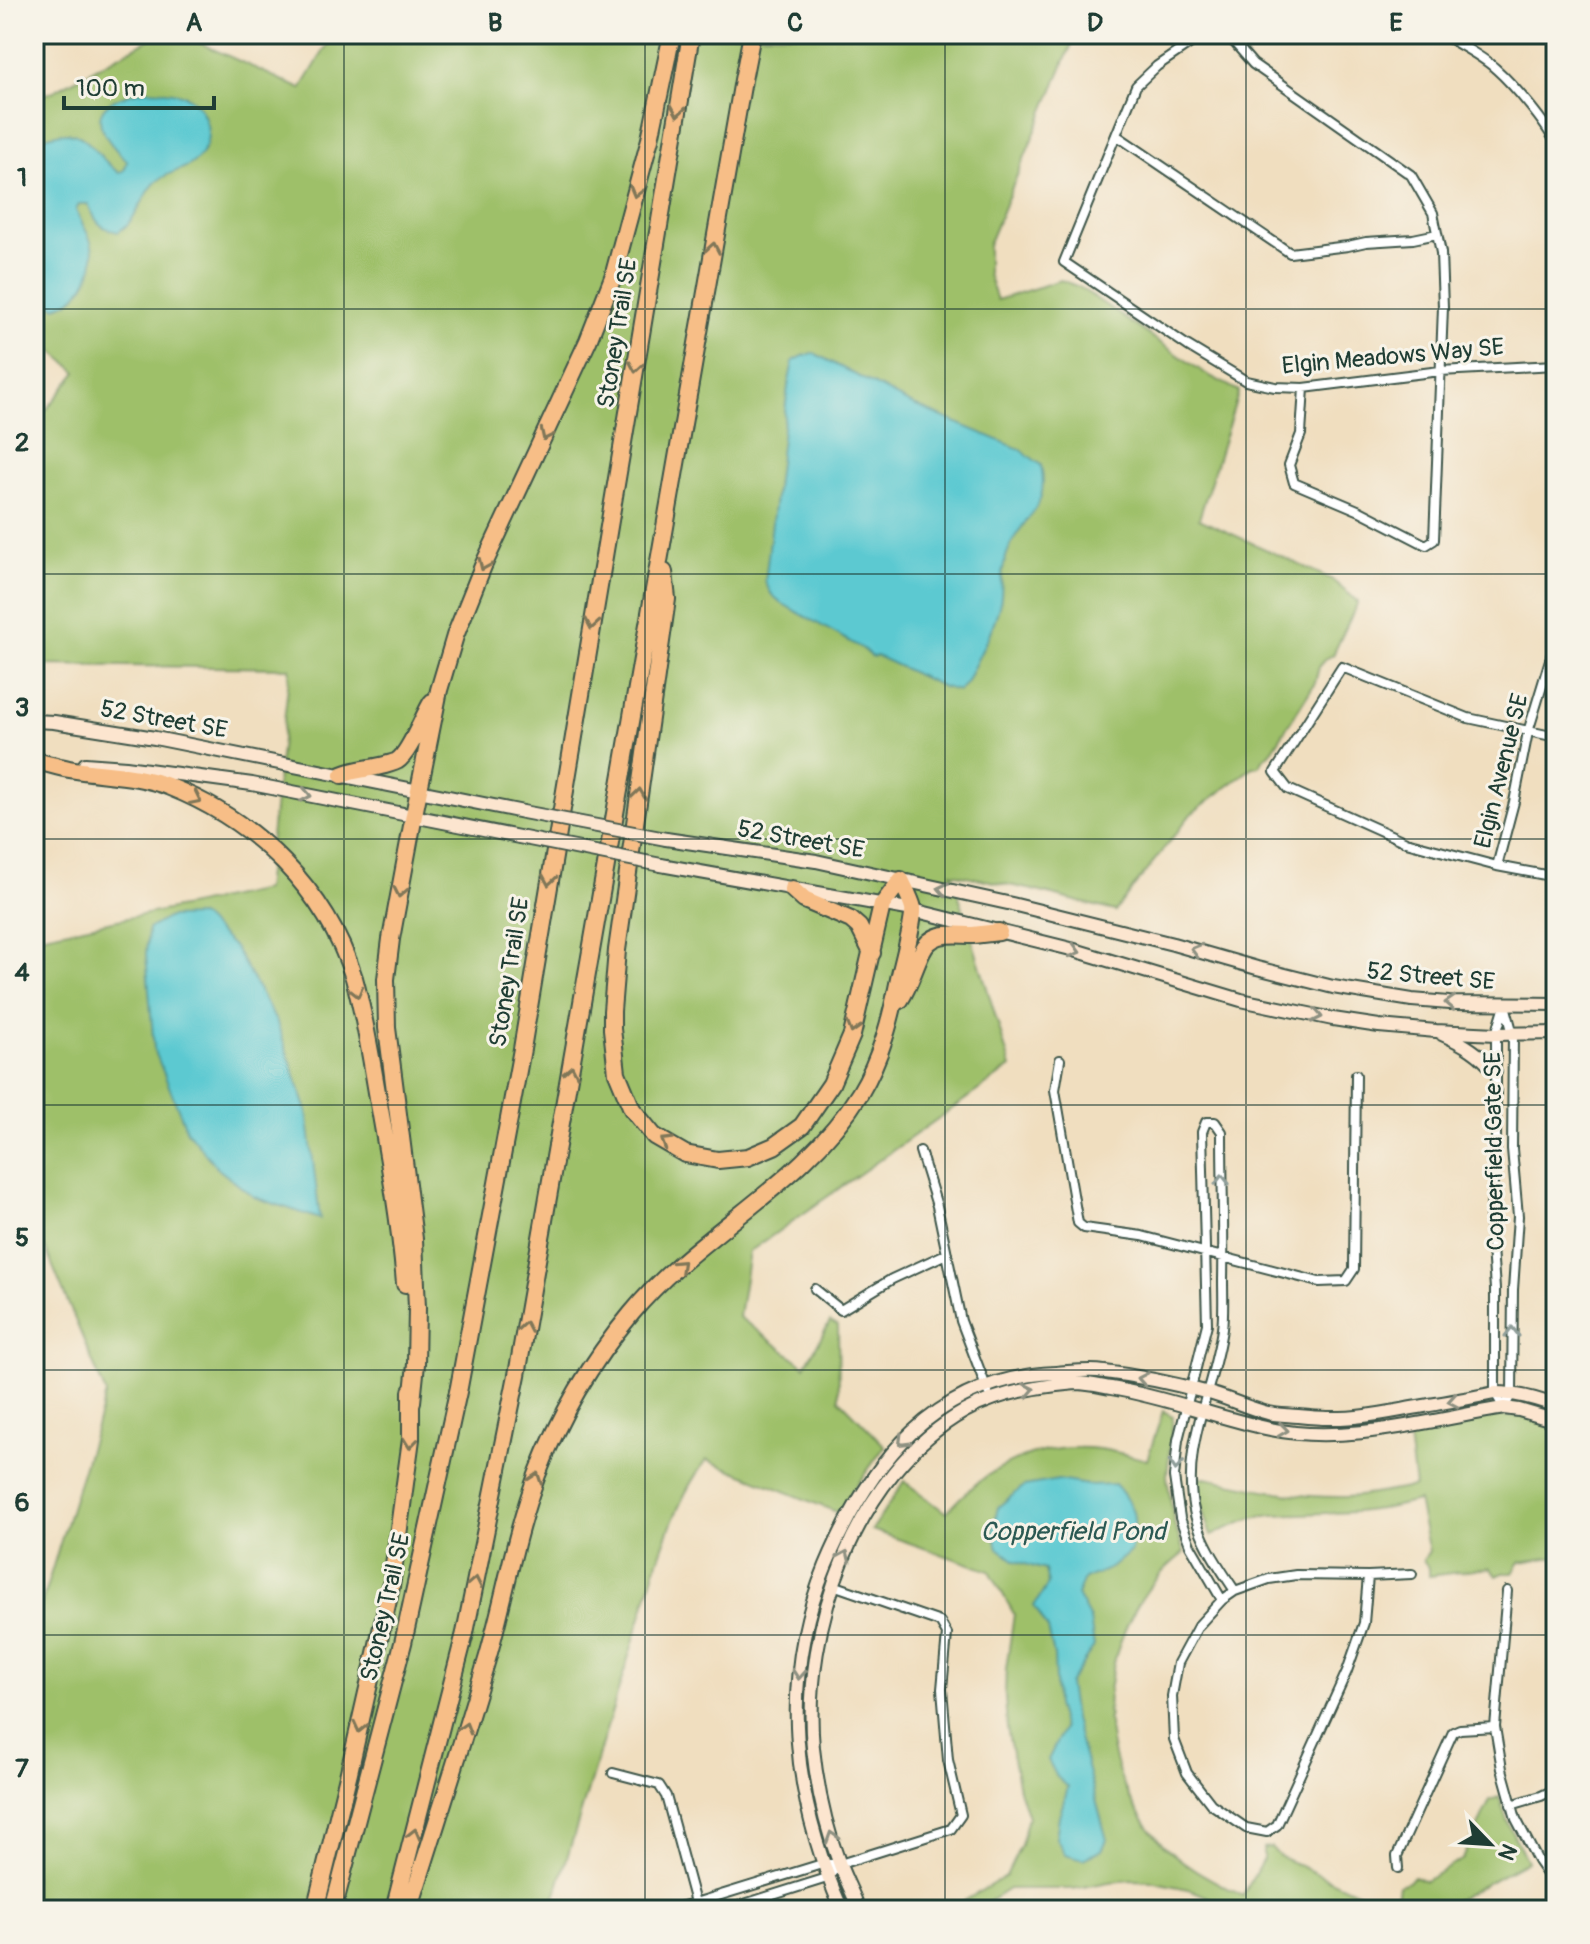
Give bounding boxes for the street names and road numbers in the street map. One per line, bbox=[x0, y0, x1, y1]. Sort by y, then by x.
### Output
street label: Stoney Trail SE bbox=[591, 256, 644, 410]
street label: Elgin Meadows Way SE bbox=[1281, 332, 1505, 381]
street label: Elgin Avenue SE bbox=[1468, 691, 1535, 852]
street label: 52 Street SE bbox=[98, 694, 230, 745]
street label: 52 Street SE bbox=[735, 814, 867, 865]
street label: Stoney Trail SE bbox=[483, 895, 536, 1049]
street label: 52 Street SE bbox=[1366, 956, 1496, 997]
street label: Copperfield Gate SE bbox=[1478, 1051, 1511, 1251]
street label: Stoney Trail SE bbox=[354, 1530, 417, 1684]

